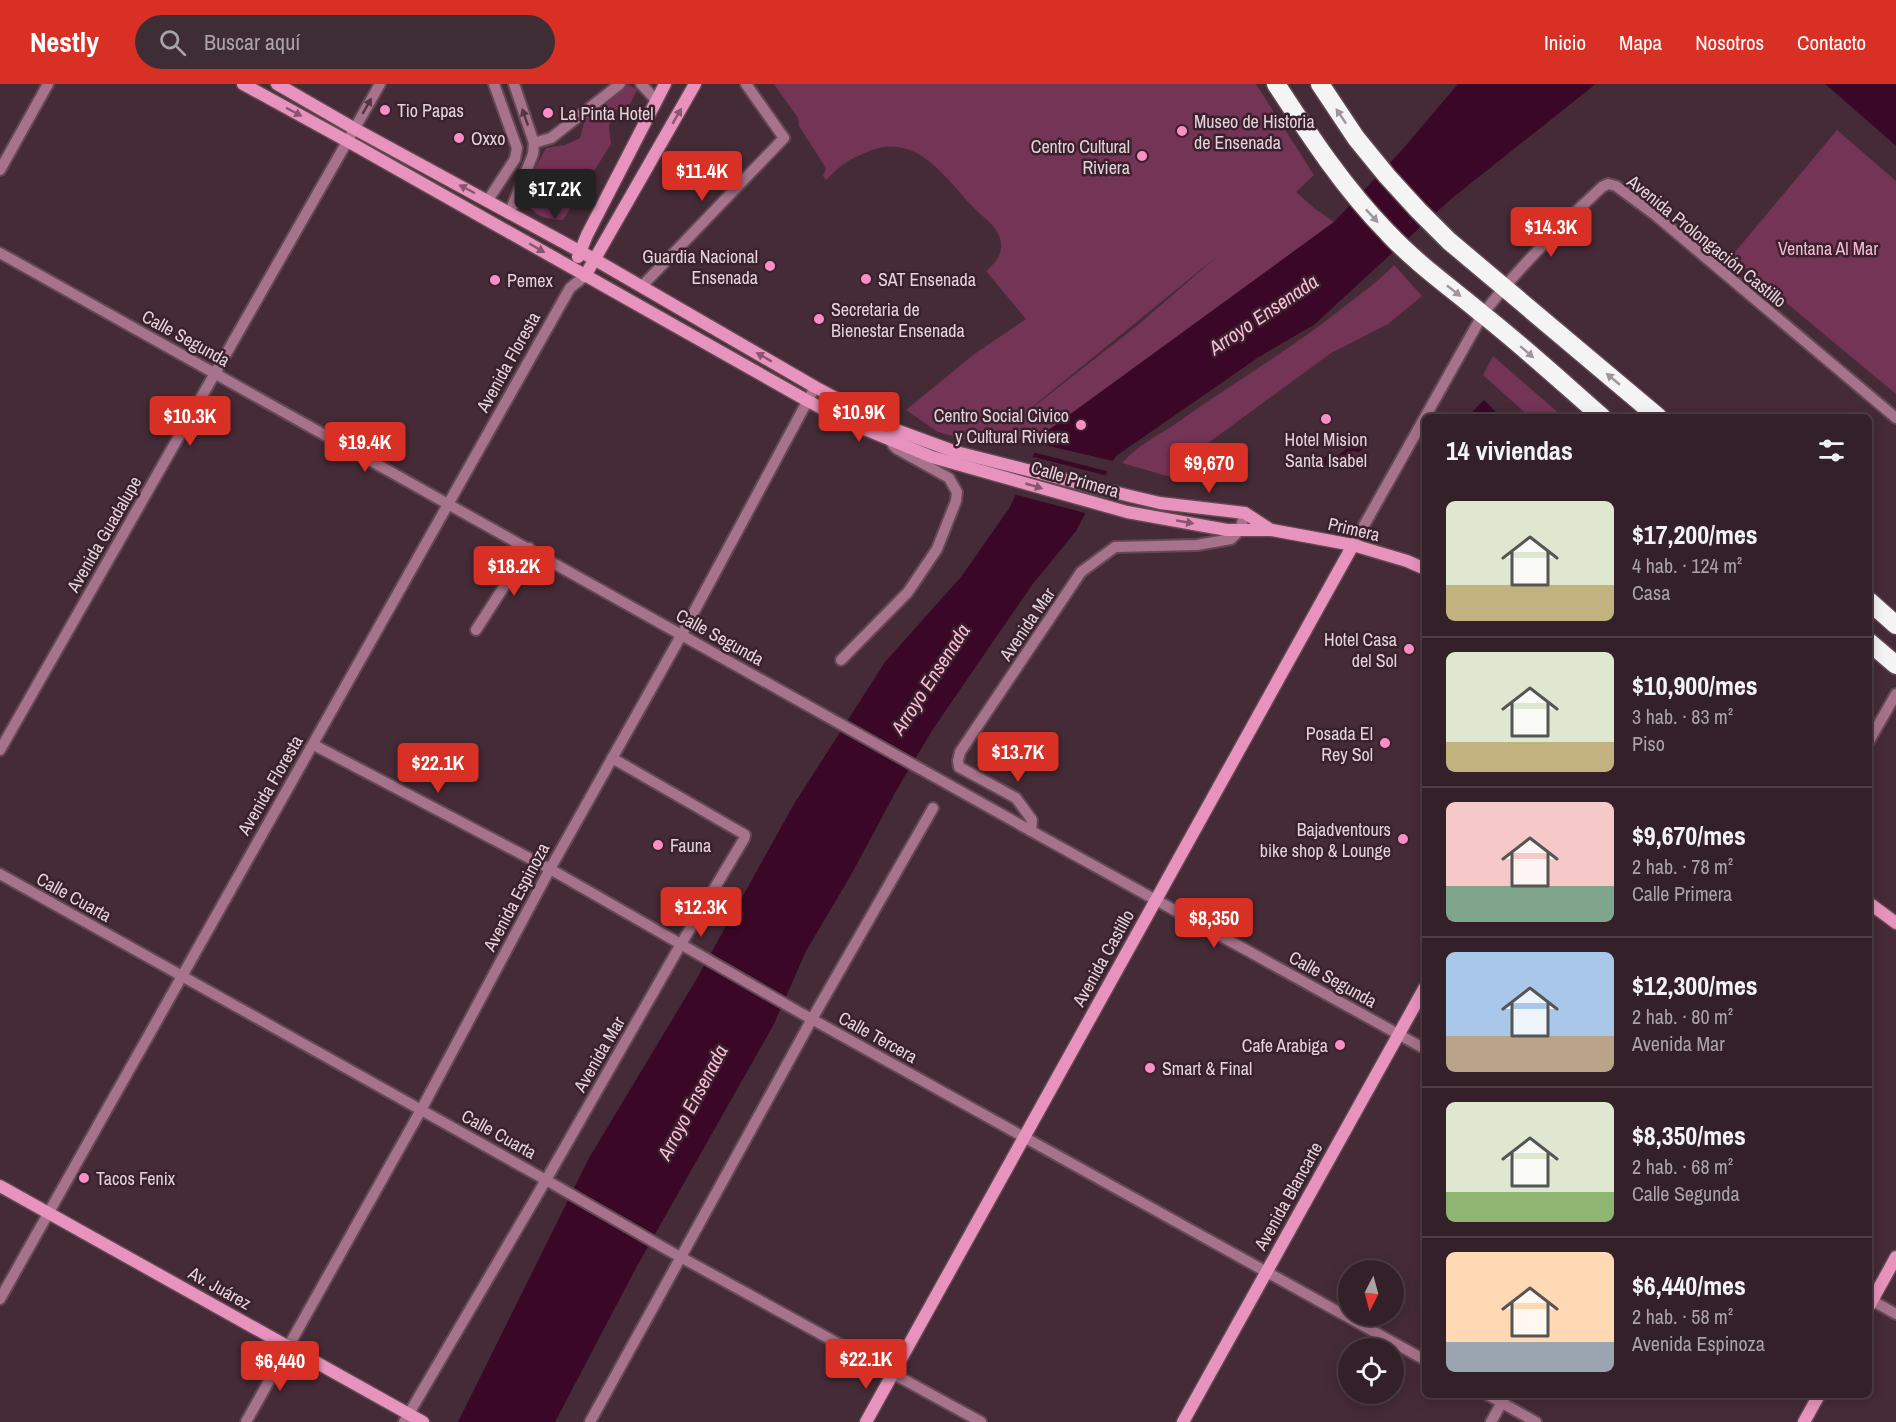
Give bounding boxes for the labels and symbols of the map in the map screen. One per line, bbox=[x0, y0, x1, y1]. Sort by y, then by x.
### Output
one-way arrow bbox=[362, 98, 372, 115]
place label: Tio Papas bbox=[397, 98, 464, 123]
place label: La Pinta Hotel bbox=[560, 101, 654, 126]
marker: Tio Papas bbox=[378, 103, 392, 117]
marker: La Pinta Hotel bbox=[541, 106, 555, 120]
one-way arrow bbox=[286, 107, 303, 117]
one-way arrow bbox=[672, 107, 682, 124]
one-way arrow bbox=[520, 108, 529, 126]
one-way arrow bbox=[1336, 108, 1347, 124]
place label: Museo de Historia de Ensenada bbox=[1194, 109, 1315, 155]
marker: Museo de Historia de Ensenada bbox=[1175, 124, 1189, 138]
place label: Oxxo bbox=[471, 126, 505, 151]
marker: Oxxo bbox=[452, 131, 466, 145]
place label: Centro Cultural Riviera bbox=[1031, 134, 1130, 180]
marker: Centro Cultural Riviera bbox=[1135, 149, 1149, 163]
pin: $11.4K bbox=[653, 151, 751, 202]
street label: Avenida Prolongación Castillo bbox=[1621, 168, 1792, 313]
pin: $17.2K bbox=[506, 169, 604, 220]
one-way arrow bbox=[458, 184, 475, 194]
pin: $14.3K bbox=[1502, 207, 1600, 258]
one-way arrow bbox=[1365, 208, 1379, 223]
park label: Ventana Al Mar bbox=[1778, 236, 1878, 261]
one-way arrow bbox=[529, 243, 545, 254]
place label: Guardia Nacional Ensenada bbox=[642, 244, 758, 290]
marker: Guardia Nacional Ensenada bbox=[763, 259, 777, 273]
place label: SAT Ensenada bbox=[878, 267, 976, 292]
water label: Arroyo Ensenada bbox=[1202, 267, 1323, 361]
place label: Pemex bbox=[507, 268, 554, 293]
marker: SAT Ensenada bbox=[859, 272, 873, 286]
marker: Pemex bbox=[488, 273, 502, 287]
one-way arrow bbox=[1446, 284, 1462, 297]
place label: Secretaria de Bienestar Ensenada bbox=[831, 297, 965, 343]
street label: Calle Segunda bbox=[138, 304, 234, 372]
street label: Avenida Floresta bbox=[470, 307, 546, 418]
marker: Secretaria de Bienestar Ensenada bbox=[812, 312, 826, 326]
one-way arrow bbox=[1519, 345, 1534, 358]
one-way arrow bbox=[756, 352, 772, 363]
one-way arrow bbox=[1605, 373, 1621, 386]
pin: $10.9K bbox=[810, 392, 908, 443]
pin: $10.3K bbox=[141, 396, 239, 447]
place label: Centro Social Civico y Cultural Riviera bbox=[934, 403, 1069, 449]
marker: Hotel Mision Santa Isabel bbox=[1319, 412, 1333, 426]
marker: Centro Social Civico y Cultural Riviera bbox=[1074, 418, 1088, 432]
pin: $19.4K bbox=[316, 422, 414, 473]
place label: Hotel Mision Santa Isabel bbox=[1285, 427, 1367, 473]
pin: $9,670 bbox=[1160, 443, 1258, 494]
street label: Calle Primera bbox=[1028, 455, 1122, 503]
street label: Avenida Guadalupe bbox=[60, 471, 147, 598]
one-way arrow bbox=[1025, 482, 1043, 491]
street label: Primera bbox=[1326, 511, 1382, 547]
one-way arrow bbox=[1176, 518, 1195, 527]
pin: $18.2K bbox=[465, 546, 563, 597]
street label: Avenida Mar bbox=[993, 582, 1061, 666]
street label: Calle Segunda bbox=[672, 603, 768, 671]
water label: Arroyo Ensenada bbox=[884, 619, 976, 740]
place label: Hotel Casa del Sol bbox=[1324, 627, 1397, 673]
marker: Hotel Casa del Sol bbox=[1402, 642, 1416, 656]
place label: Posada El Rey Sol bbox=[1306, 721, 1373, 767]
street label: Avenida Floresta bbox=[231, 731, 309, 840]
pin: $13.7K bbox=[969, 732, 1067, 783]
marker: Posada El Rey Sol bbox=[1378, 736, 1392, 750]
pin: $22.1K bbox=[389, 743, 487, 794]
place label: Bajadventours bike shop & Lounge bbox=[1260, 817, 1391, 863]
marker: Bajadventours bike shop & Lounge bbox=[1396, 832, 1410, 846]
place label: Fauna bbox=[670, 833, 711, 858]
street label: Avenida Espinoza bbox=[476, 838, 555, 957]
marker: Fauna bbox=[651, 838, 665, 852]
street label: Calle Cuarta bbox=[32, 866, 116, 928]
pin: $12.3K bbox=[652, 887, 750, 938]
pin: $8,350 bbox=[1165, 898, 1263, 949]
street label: Avenida Castillo bbox=[1066, 905, 1140, 1012]
street label: Calle Segunda bbox=[1285, 945, 1381, 1013]
street label: Calle Tercera bbox=[834, 1005, 922, 1069]
street label: Avenida Mar bbox=[567, 1012, 631, 1097]
place label: Cafe Arabiga bbox=[1242, 1033, 1328, 1058]
marker: Cafe Arabiga bbox=[1333, 1038, 1347, 1052]
water label: Arroyo Ensenada bbox=[650, 1040, 734, 1165]
place label: Smart & Final bbox=[1162, 1056, 1252, 1081]
marker: Smart & Final bbox=[1143, 1061, 1157, 1075]
street label: Calle Cuarta bbox=[457, 1103, 541, 1165]
street label: Avenida Blancarte bbox=[1247, 1137, 1328, 1256]
place label: Tacos Fenix bbox=[96, 1166, 176, 1191]
marker: Tacos Fenix bbox=[77, 1171, 91, 1185]
street label: Av. Juárez bbox=[183, 1260, 256, 1316]
north arrow bbox=[1338, 1260, 1404, 1326]
pin: $22.1K bbox=[817, 1339, 915, 1390]
pin: $6,440 bbox=[231, 1341, 329, 1392]

